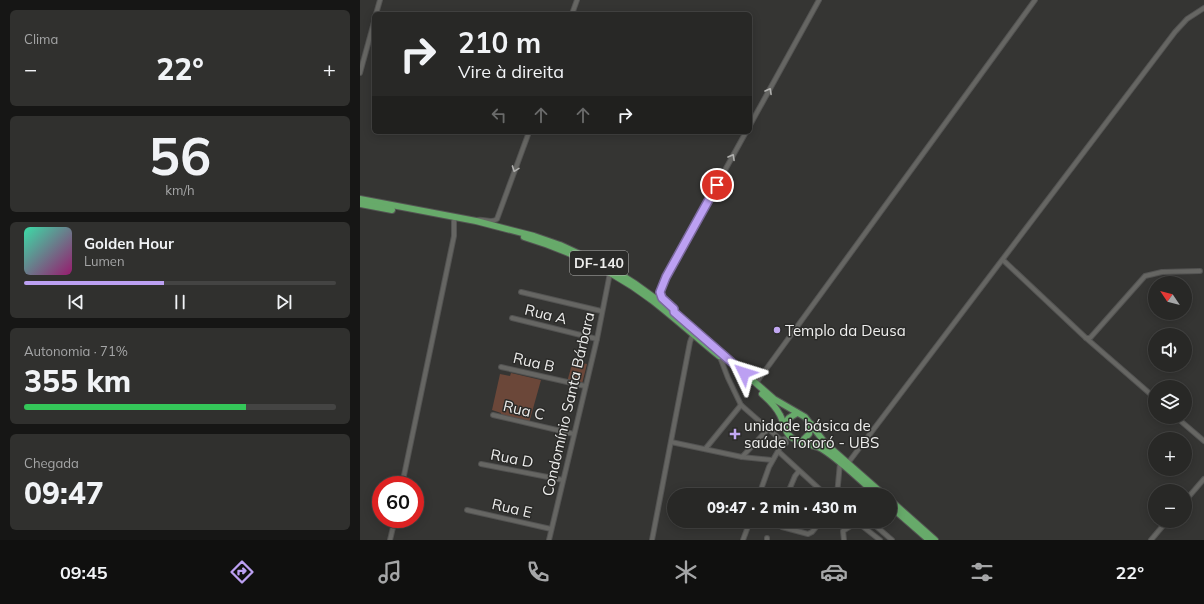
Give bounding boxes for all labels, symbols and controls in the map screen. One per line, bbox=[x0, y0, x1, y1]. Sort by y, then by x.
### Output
text: 210 m bbox=[458, 25, 541, 60]
icon: right bbox=[392, 28, 444, 80]
text: Clima bbox=[24, 31, 58, 47]
text: 22° bbox=[156, 50, 204, 88]
text: − bbox=[24, 55, 37, 83]
text: + bbox=[323, 55, 336, 83]
text: Vire à direita bbox=[458, 60, 564, 83]
one-way arrow bbox=[764, 87, 771, 95]
icon: left bbox=[488, 104, 510, 126]
icon: ahead bbox=[530, 104, 552, 126]
icon: ahead bbox=[572, 104, 594, 126]
icon: right bbox=[614, 104, 636, 126]
text: 56 bbox=[149, 123, 211, 188]
one-way arrow bbox=[727, 154, 735, 161]
one-way arrow bbox=[512, 165, 520, 172]
pin bbox=[700, 168, 734, 202]
icon: arrive bbox=[706, 174, 728, 196]
text: km/h bbox=[165, 182, 195, 198]
text: Golden Hour bbox=[84, 234, 174, 253]
road number: DF-140 bbox=[570, 251, 628, 275]
text: Lumen bbox=[84, 253, 125, 269]
north arrow bbox=[1148, 276, 1192, 320]
map controls bbox=[1148, 276, 1192, 528]
icon: previous bbox=[65, 291, 87, 313]
icon: pause bbox=[169, 291, 191, 313]
icon: next bbox=[273, 291, 295, 313]
street label: Rua A bbox=[523, 300, 569, 328]
street label: Condomínio Santa Bárbara bbox=[538, 310, 598, 498]
place label: Templo da Deusa bbox=[785, 321, 906, 340]
marker: Templo da Deusa bbox=[772, 325, 782, 335]
button: sound bbox=[1148, 328, 1192, 372]
text: Autonomia · 71% bbox=[24, 343, 128, 359]
street label: Rua B bbox=[511, 348, 557, 376]
position arrow bbox=[723, 352, 765, 394]
text: 355 km bbox=[24, 362, 131, 400]
button: layers bbox=[1148, 380, 1192, 424]
street label: Rua C bbox=[501, 396, 547, 424]
place label: unidade básica de saúde Tororó - UBS bbox=[744, 416, 879, 452]
marker: unidade básica de saúde Tororó - UBS bbox=[729, 428, 741, 440]
button: + bbox=[1148, 432, 1192, 476]
street label: Rua D bbox=[489, 445, 535, 471]
text: Chegada bbox=[24, 455, 79, 471]
text: 09:47 bbox=[24, 474, 104, 512]
speed limit sign: 60 bbox=[372, 476, 424, 528]
button: − bbox=[1148, 484, 1192, 528]
street label: Rua E bbox=[490, 494, 534, 522]
text: 09:47 · 2 min · 430 m bbox=[707, 498, 857, 517]
icon: directions bbox=[228, 558, 256, 586]
icon: music bbox=[376, 558, 404, 586]
icon: phone bbox=[524, 558, 552, 586]
icon: climate bbox=[672, 558, 700, 586]
icon: car bbox=[820, 558, 848, 586]
icon: filters bbox=[968, 558, 996, 586]
text: 09:45 bbox=[60, 561, 108, 584]
text: 22° bbox=[1116, 561, 1144, 584]

